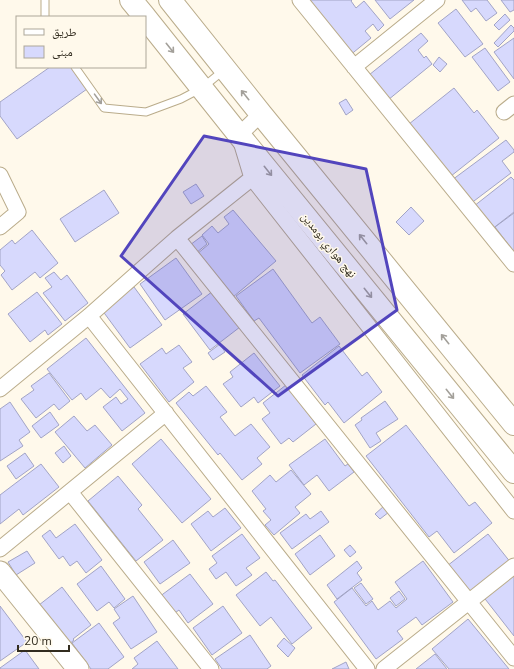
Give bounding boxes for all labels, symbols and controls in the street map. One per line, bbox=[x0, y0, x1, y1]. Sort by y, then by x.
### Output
legend bbox=[16, 16, 146, 68]
text: طريق bbox=[52, 24, 77, 40]
one-way arrow bbox=[165, 42, 174, 53]
text: مبنى bbox=[52, 44, 73, 60]
one-way arrow bbox=[241, 89, 250, 100]
one-way arrow bbox=[93, 93, 102, 104]
one-way arrow bbox=[264, 166, 273, 176]
street label: نهج هواري بومدين bbox=[296, 209, 360, 282]
one-way arrow bbox=[358, 233, 367, 244]
one-way arrow bbox=[364, 288, 373, 299]
one-way arrow bbox=[441, 334, 449, 345]
one-way arrow bbox=[446, 389, 455, 400]
scale bar bbox=[18, 627, 69, 653]
text: 20 m bbox=[24, 633, 52, 649]

